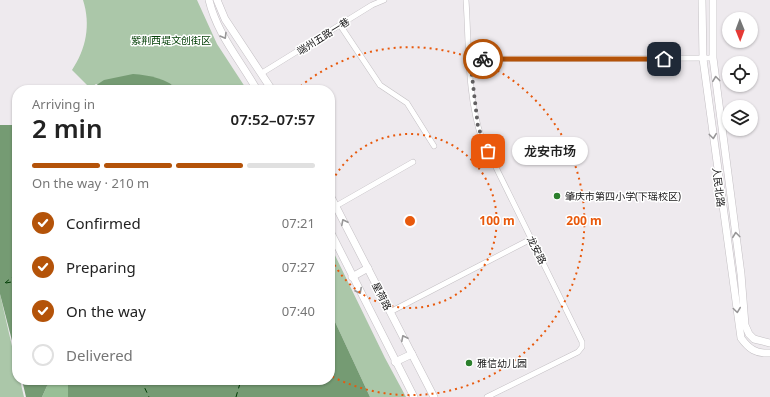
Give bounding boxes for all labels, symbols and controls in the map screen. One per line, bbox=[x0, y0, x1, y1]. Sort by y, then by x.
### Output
north arrow bbox=[722, 12, 758, 48]
map controls bbox=[722, 12, 758, 136]
street label: 端州五路一巷 bbox=[294, 14, 352, 58]
one-way arrow bbox=[219, 32, 226, 39]
park label: 紫荆西堤文创街区 bbox=[131, 33, 211, 47]
courier bbox=[463, 39, 503, 79]
pin bbox=[647, 42, 681, 76]
icon: bike bbox=[472, 48, 494, 70]
icon: home bbox=[653, 48, 675, 70]
button: locate bbox=[722, 56, 758, 92]
one-way arrow bbox=[712, 76, 721, 82]
text: Arriving in bbox=[32, 95, 95, 113]
button: layers bbox=[722, 100, 758, 136]
text: 07:52–07:57 bbox=[231, 109, 315, 129]
text: 2 min bbox=[32, 110, 103, 146]
one-way arrow bbox=[708, 133, 717, 139]
pin bbox=[471, 134, 505, 168]
callout: 龙安市场 bbox=[512, 137, 588, 165]
icon: bag bbox=[477, 140, 499, 162]
text: 龙安市场 bbox=[524, 142, 576, 160]
street label: 人民北路 bbox=[710, 166, 728, 208]
text: On the way · 210 m bbox=[32, 174, 149, 192]
place label: 肇庆市第四小学(下瑶校区) bbox=[565, 189, 681, 203]
marker: 肇庆市第四小学(下瑶校区) bbox=[552, 191, 562, 201]
icon: check bbox=[32, 212, 54, 234]
text: 100 m bbox=[479, 212, 515, 229]
text: 200 m bbox=[566, 212, 602, 229]
text: Confirmed bbox=[66, 213, 141, 233]
text: 07:21 bbox=[282, 214, 315, 232]
centre of rings bbox=[403, 214, 417, 228]
one-way arrow bbox=[341, 219, 349, 226]
one-way arrow bbox=[732, 232, 741, 238]
street label: 龙安路 bbox=[524, 233, 550, 267]
icon: check bbox=[32, 256, 54, 278]
text: Preparing bbox=[66, 257, 136, 277]
text: 07:27 bbox=[282, 258, 315, 276]
street label: 星荷路 bbox=[369, 279, 395, 313]
one-way arrow bbox=[354, 287, 362, 295]
icon: check bbox=[32, 300, 54, 322]
text: On the way bbox=[66, 301, 146, 321]
text: 07:40 bbox=[282, 302, 315, 320]
one-way arrow bbox=[732, 307, 741, 313]
one-way arrow bbox=[401, 334, 409, 342]
text: Delivered bbox=[66, 345, 133, 365]
place label: 雅信幼儿园 bbox=[477, 356, 527, 370]
marker: 雅信幼儿园 bbox=[464, 358, 474, 368]

